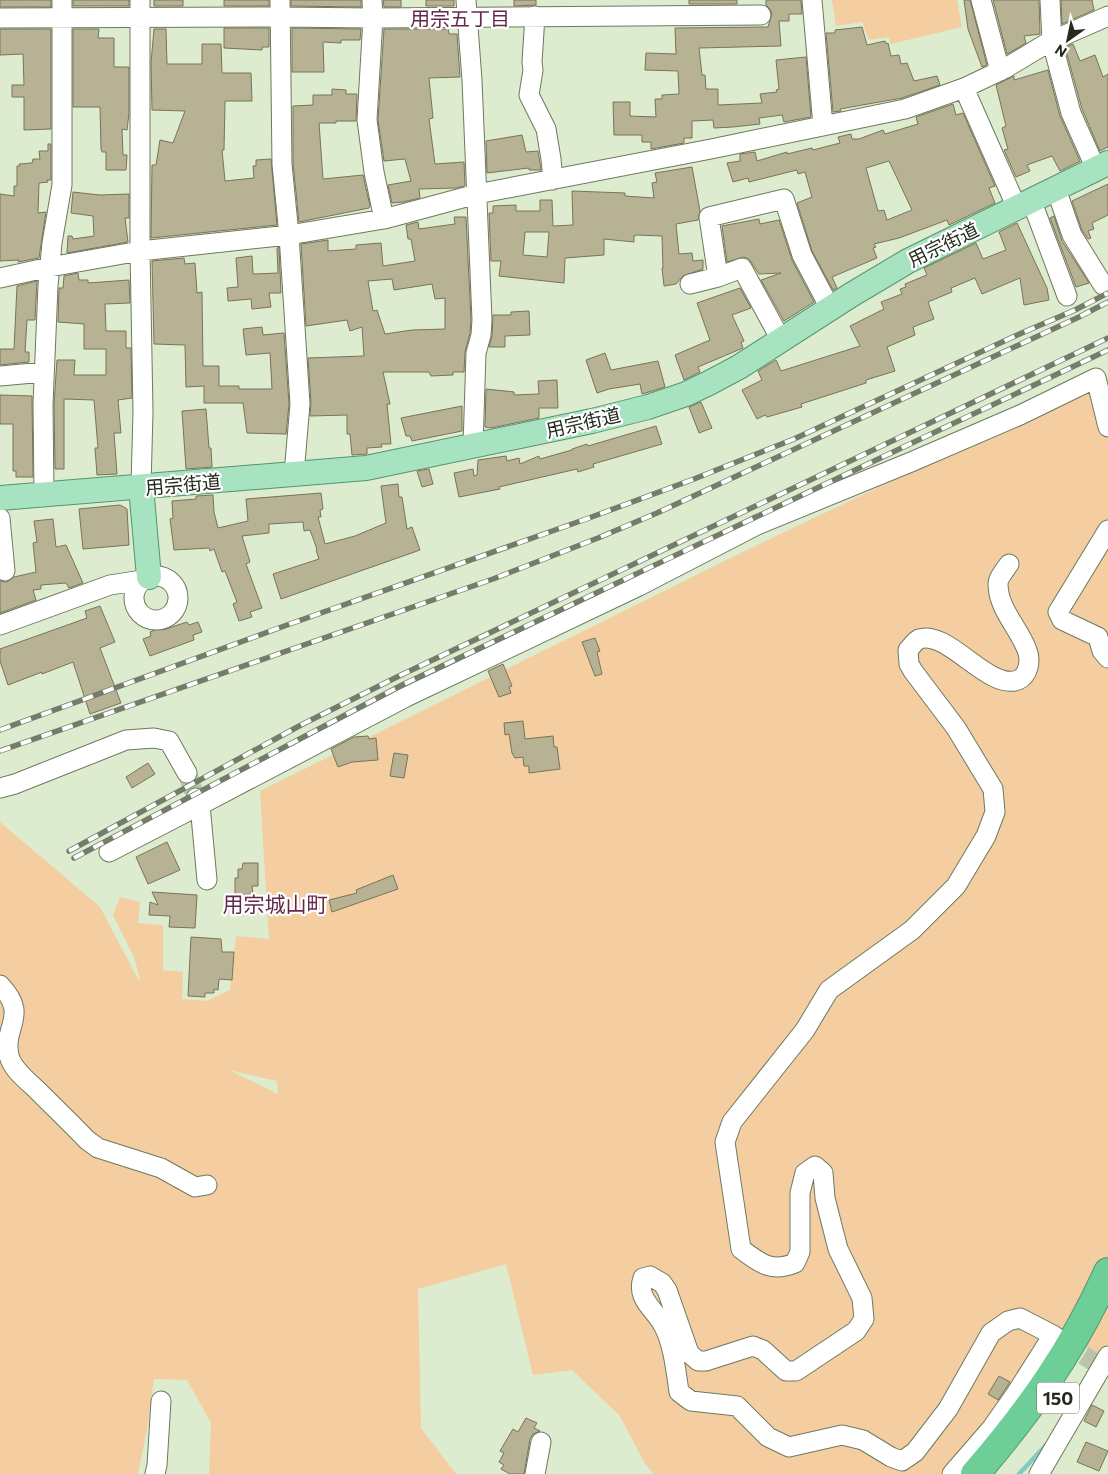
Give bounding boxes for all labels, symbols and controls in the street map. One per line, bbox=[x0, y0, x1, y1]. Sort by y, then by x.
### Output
district label: 用宗五丁目 bbox=[410, 6, 510, 30]
north arrow bbox=[1043, 15, 1093, 65]
text: N bbox=[1052, 41, 1070, 61]
street label: 用宗街道 bbox=[904, 217, 982, 271]
street label: 用宗街道 bbox=[543, 402, 623, 442]
street label: 用宗街道 bbox=[144, 469, 222, 499]
district label: 用宗城山町 bbox=[223, 891, 328, 916]
road number: 150 bbox=[1037, 1382, 1079, 1414]

